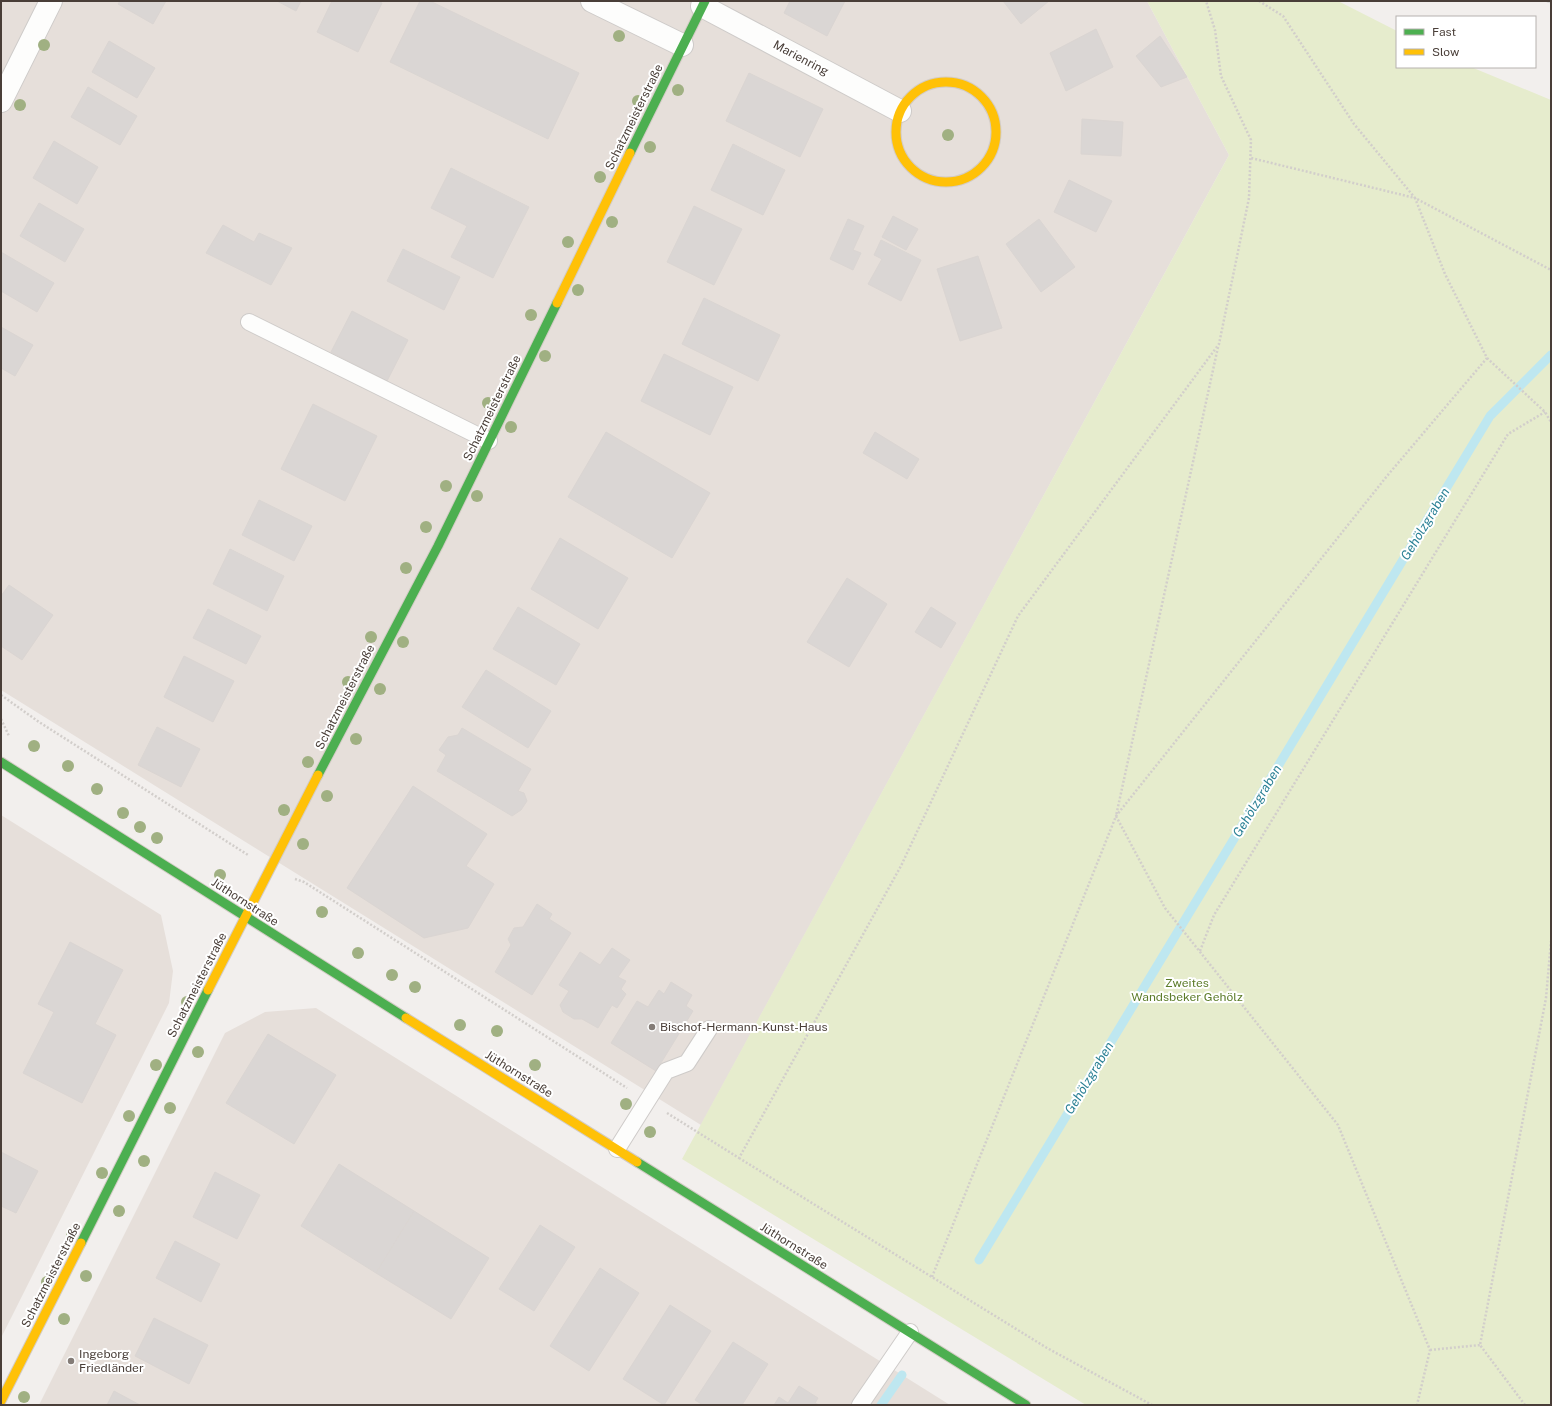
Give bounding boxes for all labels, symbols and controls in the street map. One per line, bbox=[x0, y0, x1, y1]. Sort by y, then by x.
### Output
legend bbox=[1396, 16, 1536, 68]
text: Fast bbox=[1432, 25, 1457, 39]
street label: Marienring bbox=[771, 38, 831, 78]
text: Slow bbox=[1432, 45, 1460, 59]
street label: Schatzmeisterstraße bbox=[602, 62, 666, 172]
street label: Schatzmeisterstraße bbox=[460, 353, 524, 463]
water label: Gehölzgraben bbox=[1398, 485, 1452, 563]
street label: Schatzmeisterstraße bbox=[312, 642, 378, 752]
water label: Gehölzgraben bbox=[1230, 762, 1284, 840]
street label: Jüthornstraße bbox=[209, 875, 281, 929]
street label: Schatzmeisterstraße bbox=[164, 930, 230, 1040]
park label: Zweites Wandsbeker Gehölz bbox=[1131, 976, 1243, 1004]
place label: Bischof-Hermann-Kunst-Haus bbox=[660, 1020, 828, 1034]
marker: Bischof-Hermann-Kunst-Haus bbox=[647, 1022, 657, 1032]
water label: Gehölzgraben bbox=[1062, 1039, 1116, 1117]
street label: Jüthornstraße bbox=[483, 1048, 556, 1100]
street label: Schatzmeisterstraße bbox=[18, 1220, 84, 1330]
street label: Jüthornstraße bbox=[758, 1220, 831, 1272]
place label: Ingeborg Friedländer bbox=[79, 1347, 144, 1375]
marker: Ingeborg Friedländer bbox=[66, 1356, 76, 1366]

